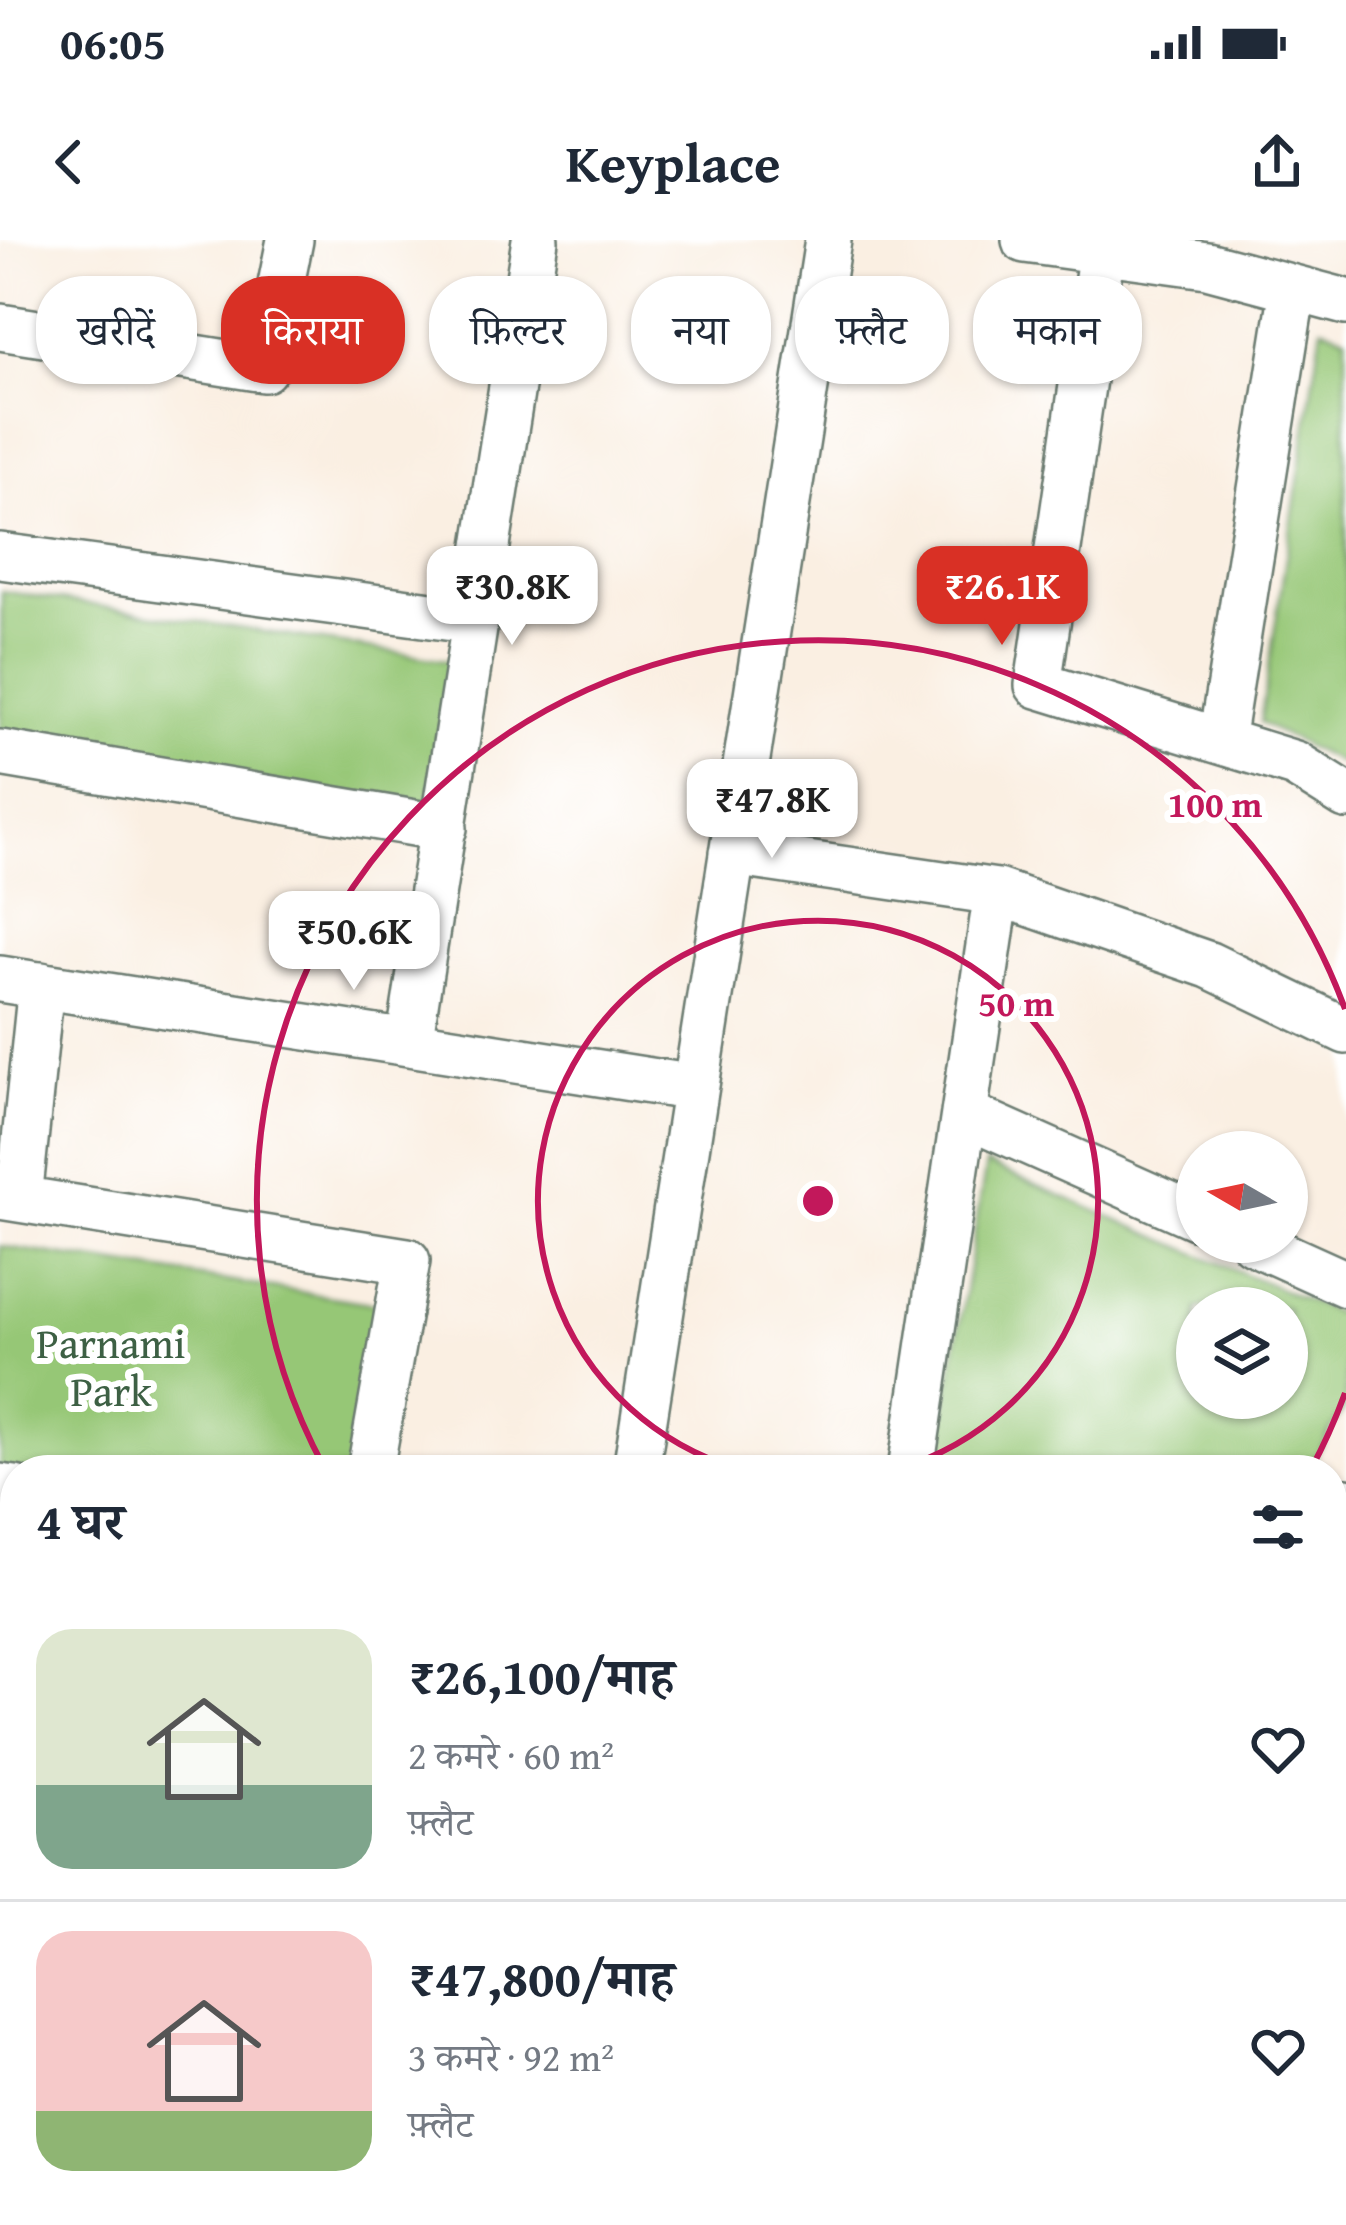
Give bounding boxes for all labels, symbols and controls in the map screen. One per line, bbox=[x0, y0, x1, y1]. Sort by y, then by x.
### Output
text: 06:05 bbox=[60, 10, 166, 75]
text: Keyplace bbox=[566, 123, 780, 202]
icon: back bbox=[36, 129, 102, 195]
icon: share bbox=[1244, 129, 1310, 195]
chip: खरीदें bbox=[36, 276, 197, 384]
chip: किराया bbox=[221, 276, 405, 384]
chip: फ़िल्टर bbox=[429, 276, 607, 384]
chip: नया bbox=[631, 276, 771, 384]
chip: फ़्लैट bbox=[795, 276, 949, 384]
chip: मकान bbox=[973, 276, 1142, 384]
pin: ₹30.8K bbox=[414, 546, 610, 648]
pin: ₹26.1K bbox=[904, 546, 1100, 648]
text: ₹30.8K bbox=[454, 556, 570, 613]
text: ₹26.1K bbox=[944, 556, 1060, 613]
pin: ₹47.8K bbox=[674, 759, 870, 861]
text: ₹47.8K bbox=[714, 769, 830, 826]
text: 100 m bbox=[1168, 777, 1263, 830]
pin: ₹50.6K bbox=[256, 891, 452, 993]
text: ₹50.6K bbox=[296, 901, 412, 958]
text: 50 m bbox=[978, 976, 1054, 1029]
north arrow bbox=[1176, 1131, 1308, 1263]
map controls bbox=[1176, 1131, 1308, 1419]
centre of rings bbox=[797, 1180, 839, 1222]
button: layers bbox=[1176, 1287, 1308, 1419]
park label: Parnami Park bbox=[36, 1312, 186, 1421]
text: 4 घर bbox=[36, 1483, 124, 1558]
icon: filters bbox=[1245, 1494, 1311, 1560]
text: ₹26,100/माह bbox=[408, 1638, 674, 1713]
icon: home bbox=[132, 1677, 276, 1821]
icon: heart bbox=[1245, 1716, 1311, 1782]
text: 2 कमरे · 60 m² bbox=[408, 1726, 614, 1783]
text: फ़्लैट bbox=[408, 1793, 473, 1850]
text: ₹47,800/माह bbox=[408, 1940, 674, 2015]
icon: home bbox=[132, 1979, 276, 2123]
icon: heart bbox=[1245, 2018, 1311, 2084]
text: 3 कमरे · 92 m² bbox=[408, 2028, 614, 2085]
text: फ़्लैट bbox=[408, 2095, 473, 2152]

